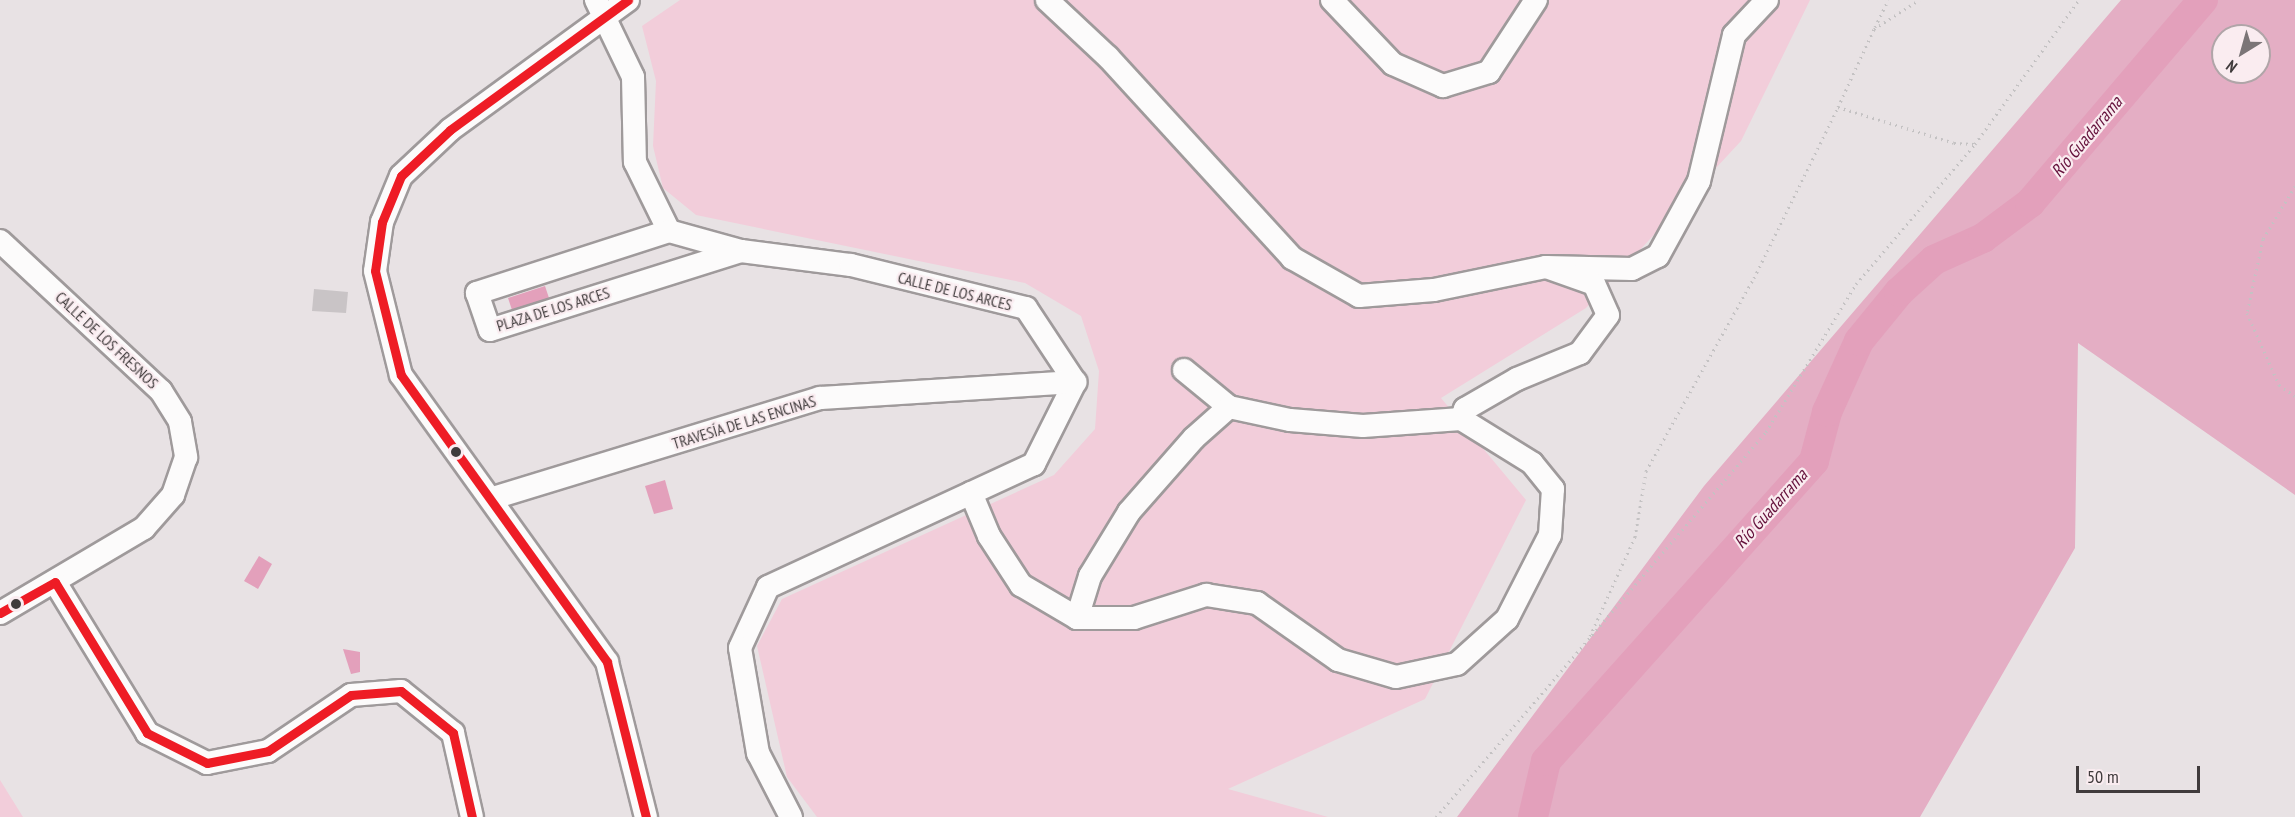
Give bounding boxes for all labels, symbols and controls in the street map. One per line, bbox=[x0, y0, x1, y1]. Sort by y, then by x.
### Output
north arrow bbox=[2211, 24, 2271, 84]
text: N bbox=[2222, 56, 2241, 77]
water label: Río Guadarrama bbox=[2047, 92, 2127, 182]
street label: CALLE DE LOS ARCES bbox=[896, 267, 1014, 315]
street label: PLAZA DE LOS ARCES bbox=[494, 283, 612, 335]
street label: CALLE DE LOS FRESNOS bbox=[52, 287, 162, 393]
street label: TRAVESÍA DE LAS ENCINAS bbox=[669, 391, 819, 453]
unlabelled marker bbox=[450, 446, 462, 458]
water label: Río Guadarrama bbox=[1730, 465, 1812, 553]
unlabelled marker bbox=[10, 598, 22, 610]
scale bar bbox=[2079, 754, 2204, 792]
text: 50 m bbox=[2087, 765, 2119, 788]

